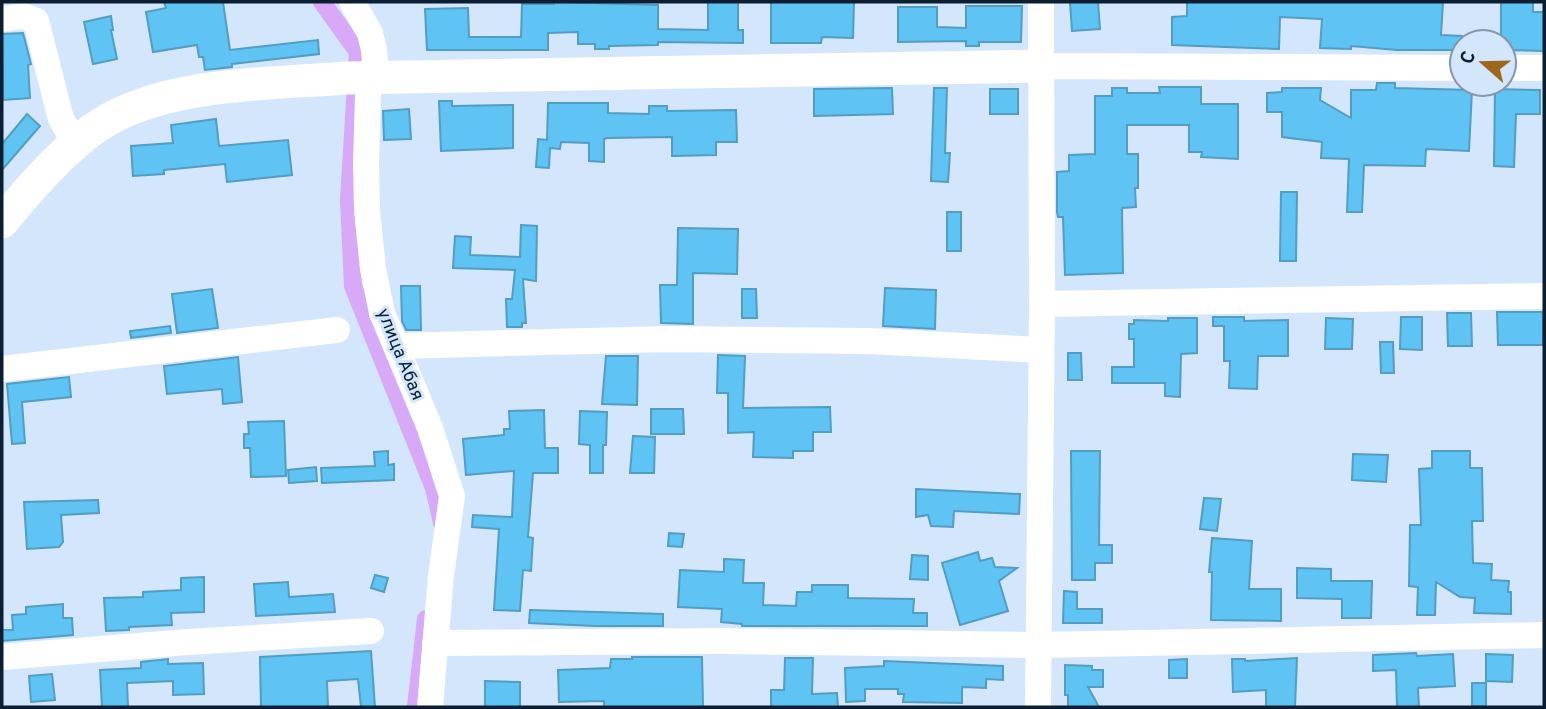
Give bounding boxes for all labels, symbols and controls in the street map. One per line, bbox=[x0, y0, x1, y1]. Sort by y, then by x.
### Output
north arrow bbox=[1448, 28, 1518, 98]
text: С bbox=[1456, 48, 1482, 68]
street label: улица Абая bbox=[371, 305, 428, 404]

